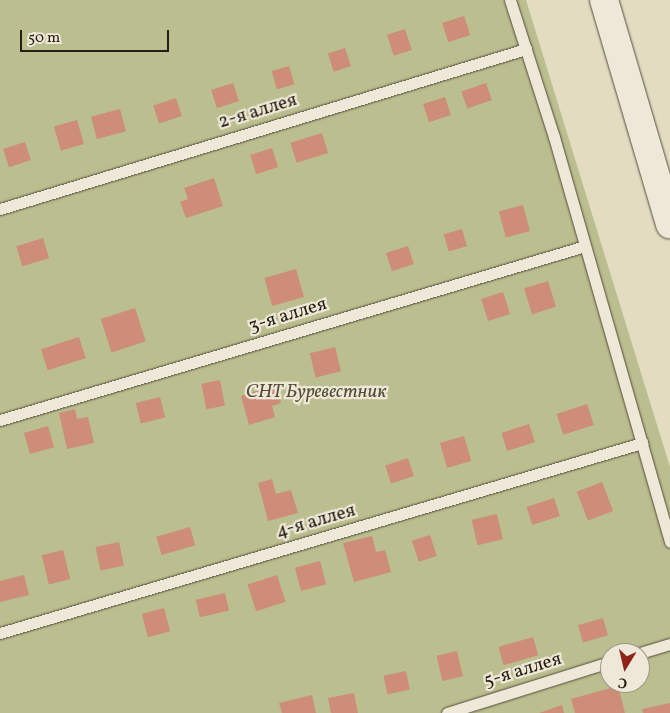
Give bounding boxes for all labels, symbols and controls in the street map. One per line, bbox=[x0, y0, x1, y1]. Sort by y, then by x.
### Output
scale bar bbox=[22, 20, 171, 52]
text: 50 m bbox=[28, 28, 60, 49]
street label: 2-я аллея bbox=[216, 89, 300, 135]
street label: 3-я аллея bbox=[246, 293, 330, 339]
park label: СНТ Буревестник bbox=[246, 382, 386, 404]
street label: 4-я аллея bbox=[274, 500, 358, 544]
north arrow bbox=[600, 643, 650, 693]
street label: 5-я аллея bbox=[481, 648, 565, 694]
text: С bbox=[617, 672, 629, 692]

